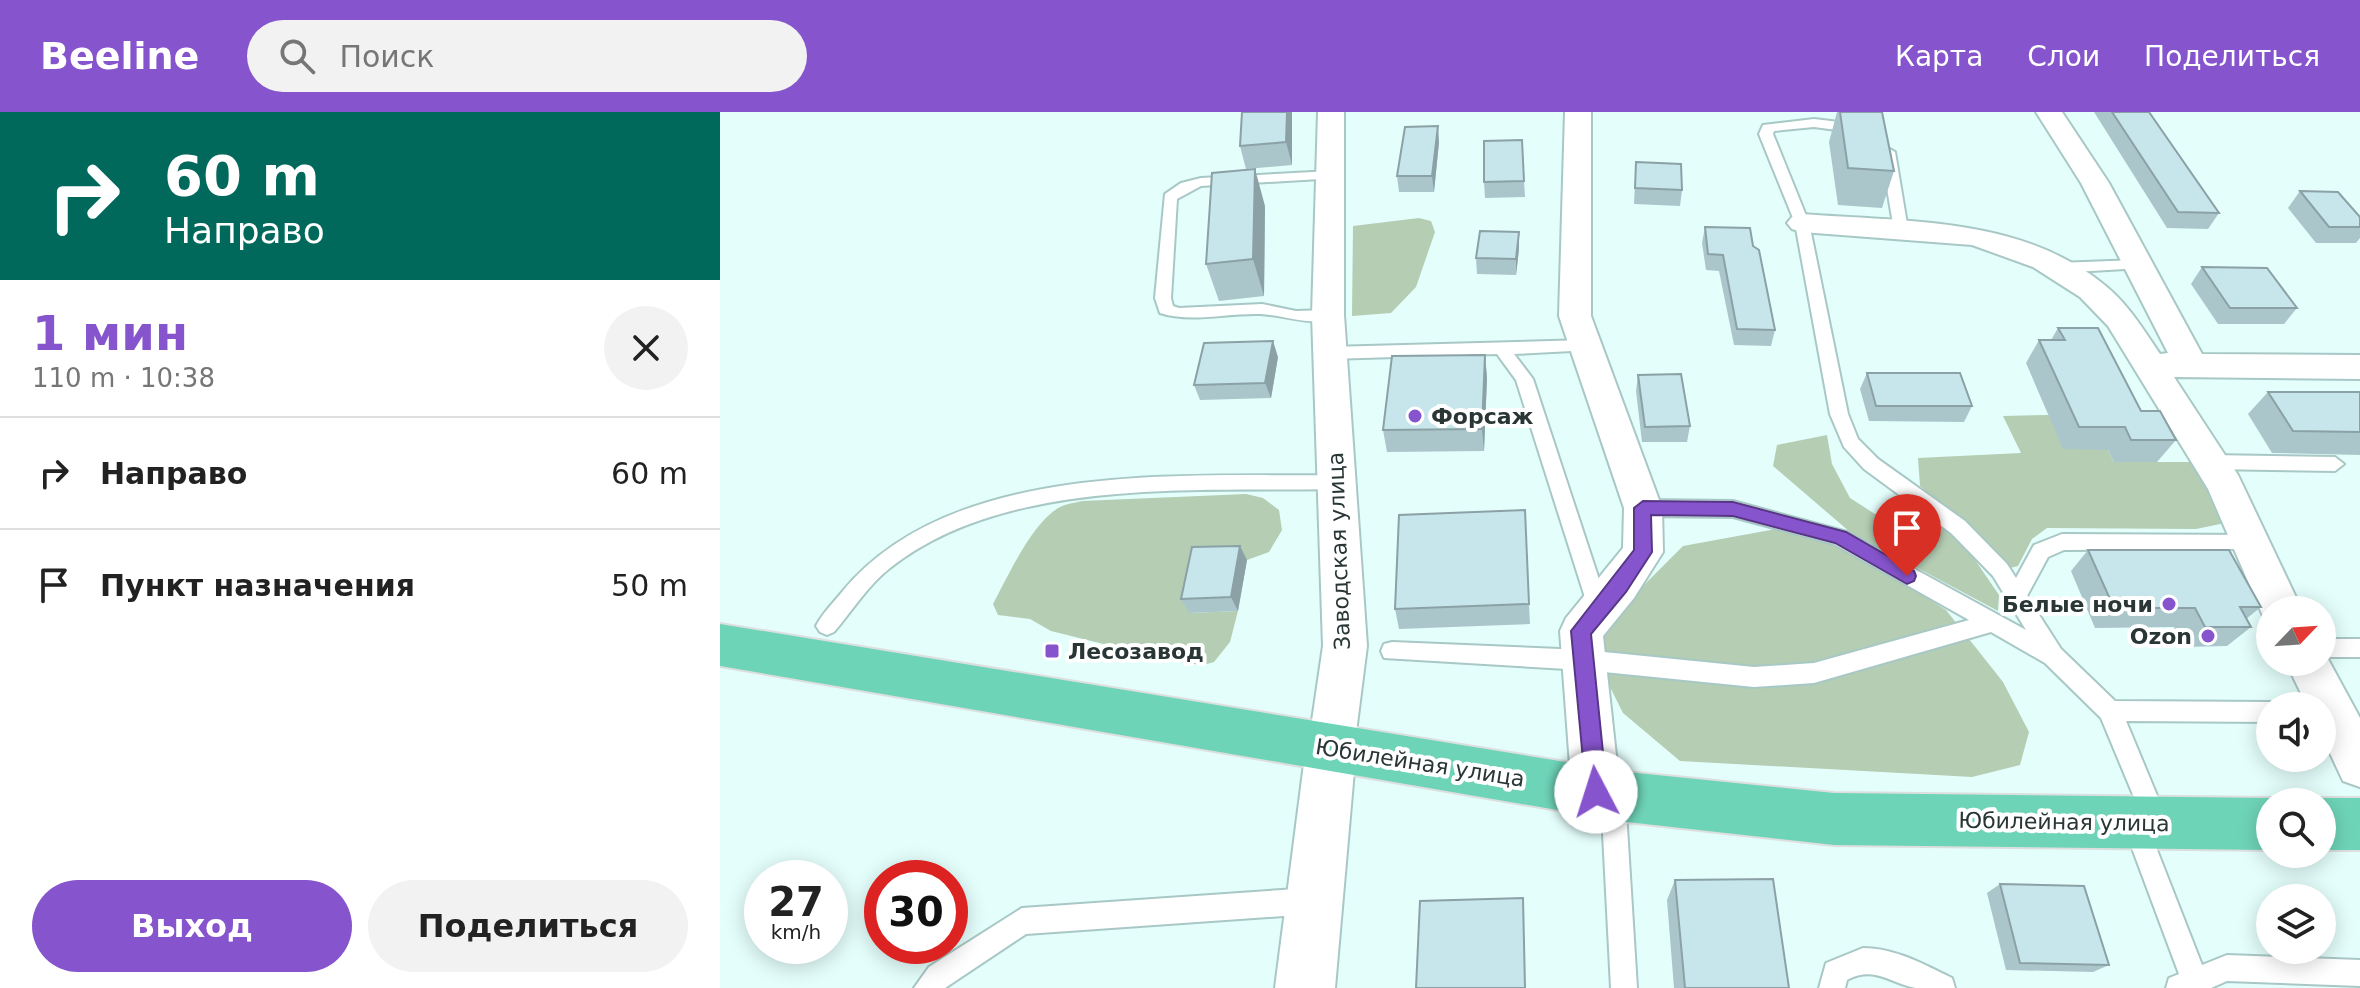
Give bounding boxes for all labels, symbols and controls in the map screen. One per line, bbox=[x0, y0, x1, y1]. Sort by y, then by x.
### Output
search box bbox=[247, 20, 807, 92]
text: Beeline bbox=[40, 34, 199, 78]
icon: search bbox=[275, 34, 319, 78]
text: Поиск bbox=[339, 39, 434, 74]
text: Карта bbox=[1895, 40, 1983, 73]
text: Слои bbox=[2027, 40, 2100, 73]
text: Поделиться bbox=[2144, 40, 2320, 73]
text: 60 m bbox=[164, 143, 320, 208]
icon: right bbox=[32, 144, 136, 248]
text: Направо bbox=[164, 210, 325, 251]
text: 1 мин bbox=[32, 305, 188, 361]
button: close bbox=[604, 306, 688, 390]
text: 110 m · 10:38 bbox=[32, 363, 215, 393]
place label: Форсаж bbox=[1431, 404, 1534, 429]
marker: Форсаж bbox=[1406, 407, 1424, 425]
icon: right bbox=[32, 451, 76, 495]
street label: Заводская улица bbox=[1323, 452, 1355, 650]
text: Направо bbox=[100, 456, 247, 491]
text: 60 m bbox=[611, 456, 688, 491]
pin bbox=[1873, 494, 1941, 576]
icon: arrive bbox=[1885, 506, 1929, 550]
icon: arrive bbox=[32, 563, 76, 607]
text: Пункт назначения bbox=[100, 568, 415, 603]
text: 50 m bbox=[611, 568, 688, 603]
place label: Белые ночи bbox=[2002, 592, 2153, 617]
marker: Белые ночи bbox=[2160, 595, 2178, 613]
north arrow bbox=[2256, 596, 2336, 676]
map controls bbox=[2256, 596, 2336, 964]
place label: Ozon bbox=[2130, 624, 2192, 649]
marker: Ozon bbox=[2199, 627, 2217, 645]
place label: Лесозавод bbox=[1068, 639, 1204, 664]
marker: Лесозавод bbox=[1043, 642, 1061, 660]
button: sound bbox=[2256, 692, 2336, 772]
street label: Юбилейная улица bbox=[1314, 734, 1526, 792]
position arrow bbox=[1554, 750, 1638, 834]
button: search bbox=[2256, 788, 2336, 868]
street label: Юбилейная улица bbox=[1958, 808, 2170, 836]
speed limit sign: 30 bbox=[864, 860, 968, 964]
text: 27 bbox=[768, 879, 824, 925]
button: Выход bbox=[32, 880, 352, 972]
button: Поделиться bbox=[368, 880, 688, 972]
button: layers bbox=[2256, 884, 2336, 964]
text: km/h bbox=[771, 920, 821, 944]

